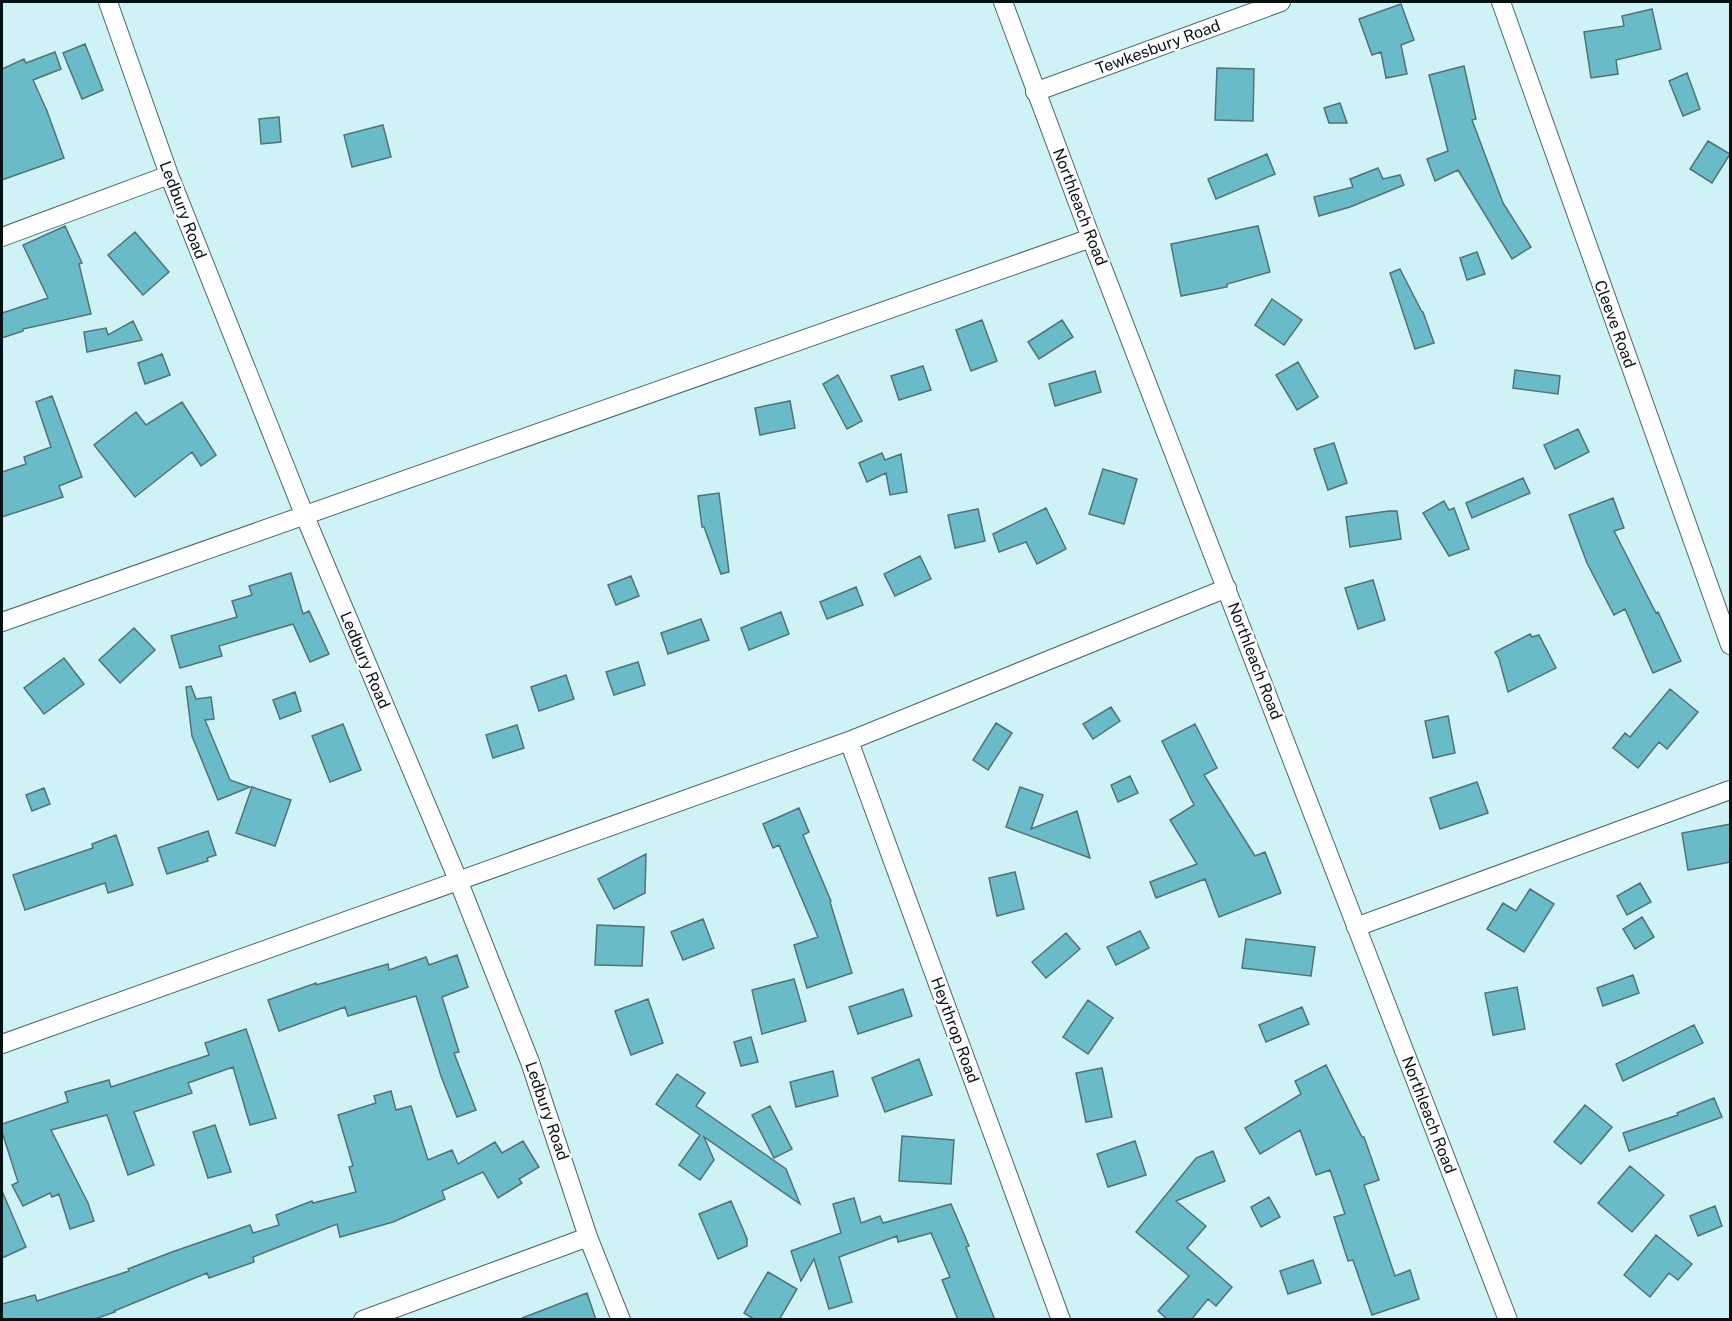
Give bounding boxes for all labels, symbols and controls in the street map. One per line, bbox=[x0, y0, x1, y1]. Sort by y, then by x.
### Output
street label: Tewkesbury Road bbox=[1093, 16, 1223, 78]
street label: Northleach Road bbox=[1049, 146, 1111, 268]
street label: Ledbury Road bbox=[156, 158, 210, 262]
street label: Cleeve Road bbox=[1590, 277, 1640, 371]
street label: Northleach Road bbox=[1224, 600, 1286, 722]
street label: Ledbury Road bbox=[336, 609, 394, 711]
street label: Heythrop Road bbox=[927, 974, 983, 1086]
street label: Northleach Road bbox=[1398, 1054, 1460, 1176]
street label: Ledbury Road bbox=[521, 1059, 573, 1163]

